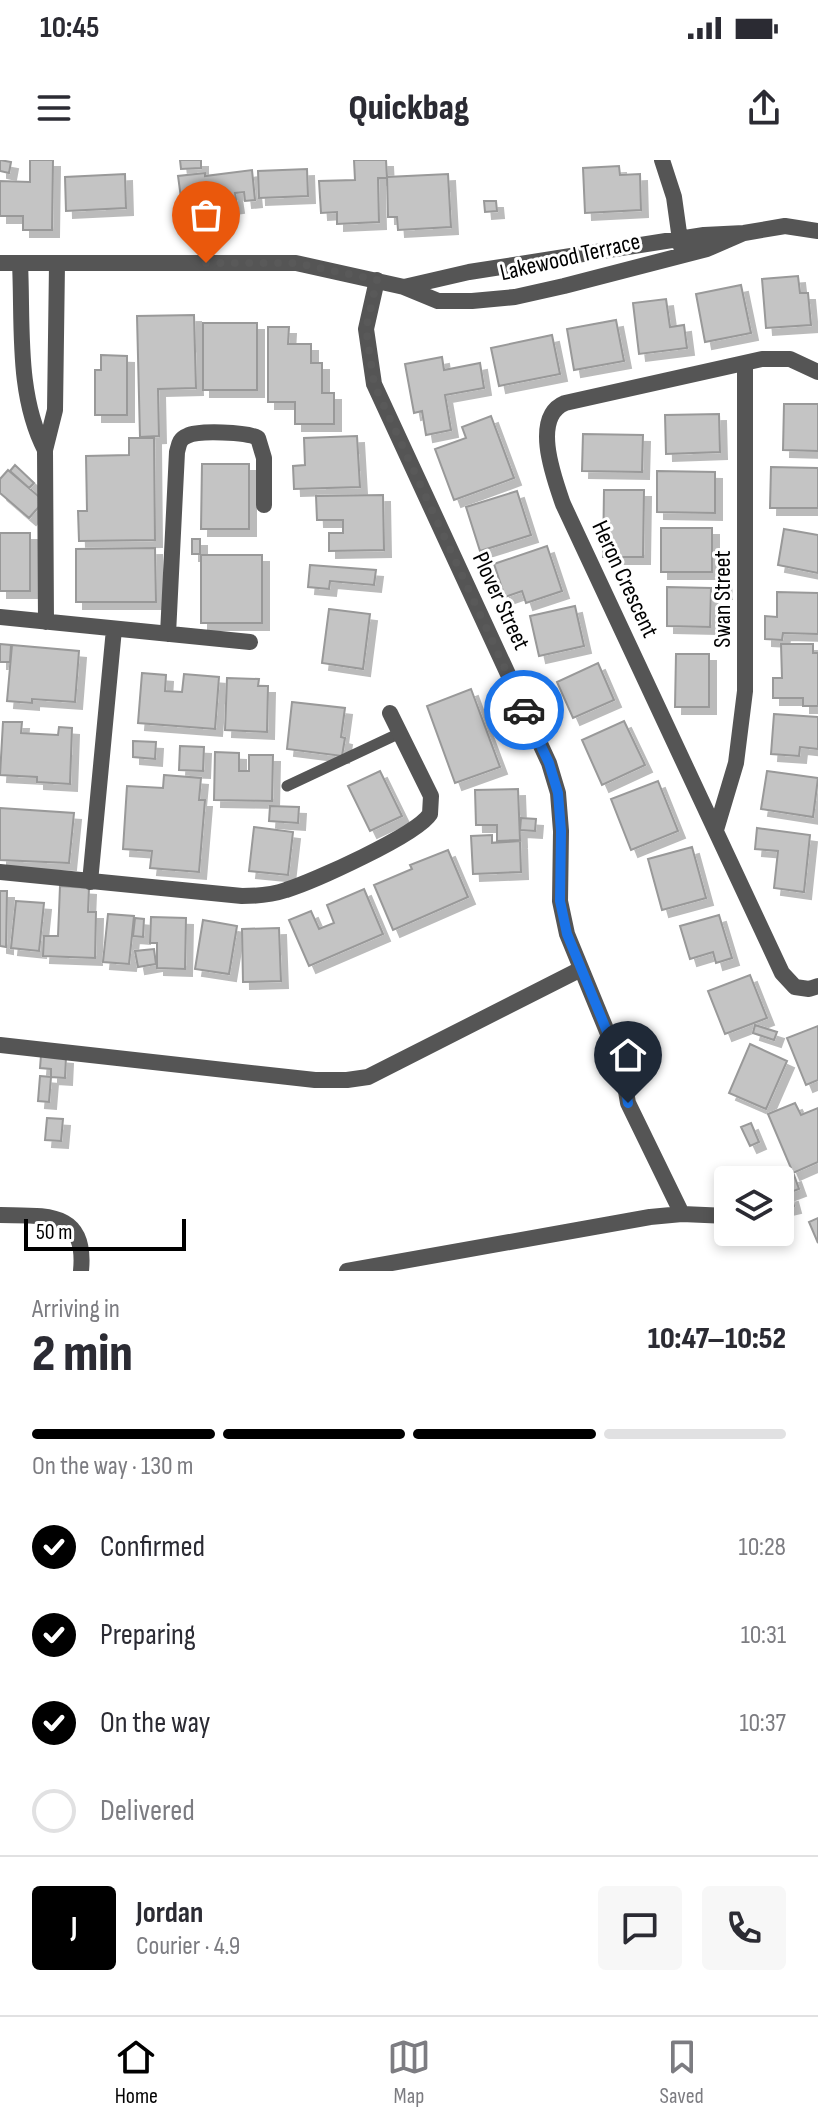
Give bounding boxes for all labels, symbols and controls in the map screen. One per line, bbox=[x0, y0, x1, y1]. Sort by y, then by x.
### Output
text: 10:45 bbox=[40, 10, 100, 46]
icon: menu bbox=[32, 86, 76, 130]
icon: share bbox=[742, 86, 786, 130]
text: Quickbag bbox=[349, 87, 469, 130]
pin bbox=[172, 181, 240, 263]
icon: bag bbox=[184, 193, 228, 237]
street label: Lakewood Terrace bbox=[497, 227, 643, 287]
street label: Heron Crescent bbox=[585, 516, 665, 642]
street label: Plover Street bbox=[466, 548, 536, 654]
street label: Swan Street bbox=[708, 550, 737, 648]
courier bbox=[484, 670, 564, 750]
icon: car bbox=[502, 688, 546, 732]
pin bbox=[594, 1021, 662, 1103]
icon: home bbox=[606, 1033, 650, 1077]
map controls bbox=[714, 1166, 794, 1246]
button: layers bbox=[714, 1166, 794, 1246]
scale bar bbox=[24, 1215, 186, 1251]
text: 50 m bbox=[36, 1219, 72, 1246]
text: Arriving in bbox=[32, 1294, 120, 1325]
text: 10:47–10:52 bbox=[648, 1321, 786, 1357]
text: 2 min bbox=[32, 1323, 133, 1386]
text: On the way · 130 m bbox=[32, 1451, 194, 1482]
icon: check bbox=[32, 1525, 76, 1569]
text: Confirmed bbox=[100, 1529, 205, 1565]
text: 10:28 bbox=[739, 1532, 786, 1563]
icon: check bbox=[32, 1613, 76, 1657]
text: Preparing bbox=[100, 1617, 196, 1653]
text: 10:31 bbox=[741, 1620, 786, 1651]
icon: check bbox=[32, 1701, 76, 1745]
text: On the way bbox=[100, 1705, 210, 1741]
text: 10:37 bbox=[739, 1708, 786, 1739]
text: Delivered bbox=[100, 1793, 195, 1829]
button: chat bbox=[598, 1886, 682, 1970]
button: phone bbox=[702, 1886, 786, 1970]
text: Jordan bbox=[136, 1895, 203, 1931]
text: J bbox=[71, 1910, 77, 1946]
text: Courier · 4.9 bbox=[136, 1931, 240, 1962]
tab: Home bbox=[114, 2035, 158, 2110]
tab: Map bbox=[387, 2035, 431, 2110]
tab: Saved bbox=[660, 2035, 704, 2110]

